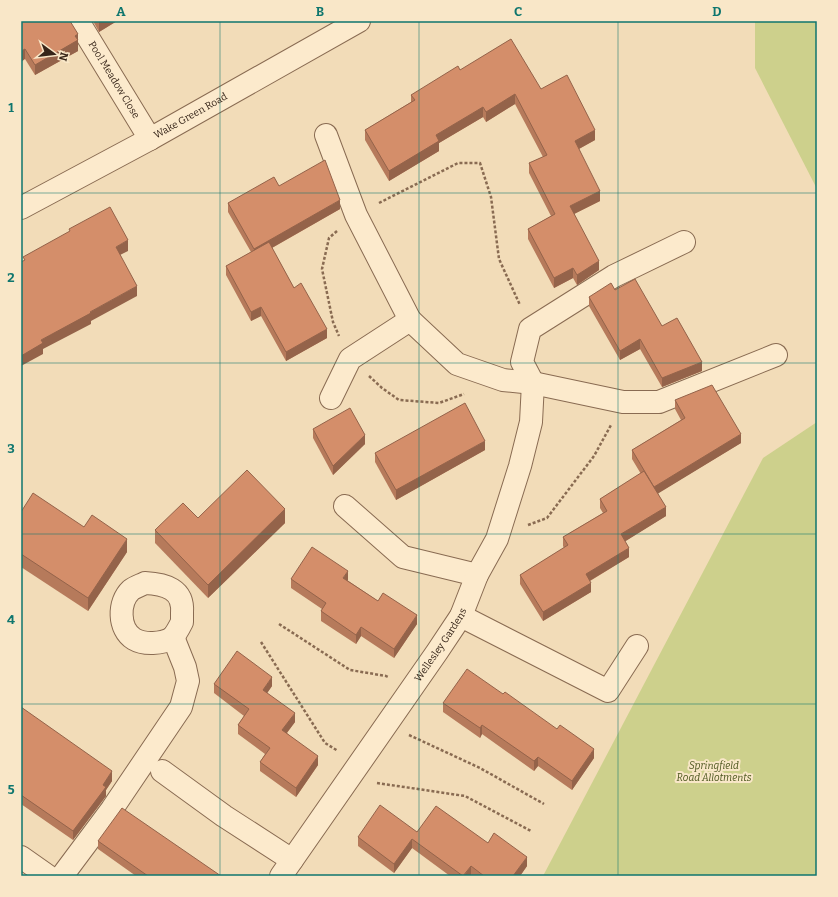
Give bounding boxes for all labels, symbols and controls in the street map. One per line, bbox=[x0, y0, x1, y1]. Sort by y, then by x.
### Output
text: A bbox=[116, 4, 126, 19]
text: B bbox=[316, 4, 324, 19]
text: C bbox=[514, 4, 522, 19]
text: D bbox=[712, 4, 722, 19]
north arrow bbox=[34, 34, 74, 74]
street label: Pool Meadow Close bbox=[86, 39, 142, 121]
text: N bbox=[56, 51, 71, 63]
street label: Wake Green Road bbox=[152, 91, 229, 141]
text: 1 bbox=[8, 100, 14, 115]
text: 2 bbox=[7, 270, 15, 285]
text: 3 bbox=[7, 441, 15, 456]
street label: Wellesley Gardens bbox=[412, 606, 469, 684]
text: 4 bbox=[7, 612, 15, 627]
park label: Springfield Road Allotments bbox=[677, 760, 752, 784]
text: 5 bbox=[7, 782, 15, 797]

